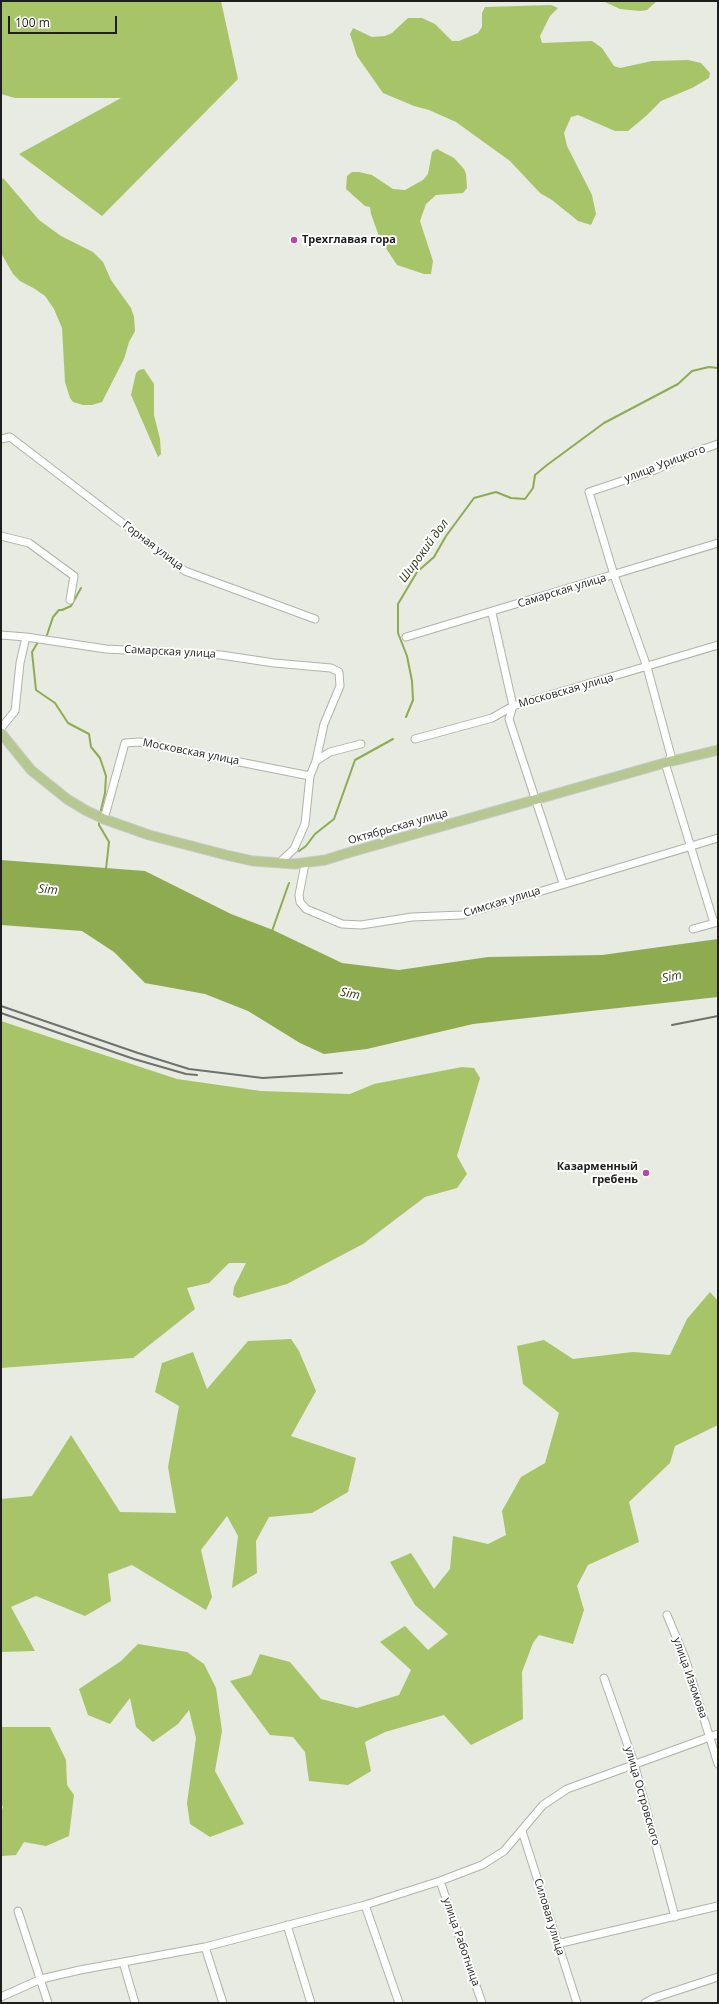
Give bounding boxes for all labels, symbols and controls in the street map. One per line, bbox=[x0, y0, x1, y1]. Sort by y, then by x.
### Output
scale bar bbox=[10, 8, 119, 34]
text: 100 m bbox=[15, 14, 50, 31]
place label: Трехглавая гора bbox=[302, 233, 396, 247]
marker: Трехглавая гора bbox=[289, 235, 299, 245]
street label: улица Урицкого bbox=[623, 442, 707, 486]
water label: Широкий дол bbox=[396, 517, 452, 585]
street label: Горная улица bbox=[120, 519, 186, 573]
street label: Самарская улица bbox=[516, 571, 608, 611]
street label: Самарская улица bbox=[124, 643, 216, 661]
street label: Московская улица bbox=[517, 671, 615, 711]
street label: Московская улица bbox=[142, 736, 240, 768]
street label: Октябрьская улица bbox=[347, 806, 449, 848]
water label: Sim bbox=[38, 882, 58, 898]
street label: Симская улица bbox=[462, 884, 542, 920]
water label: Sim bbox=[661, 968, 683, 986]
water label: Sim bbox=[339, 985, 361, 1003]
place label: Казарменный гребень bbox=[557, 1160, 638, 1186]
marker: Казарменный гребень bbox=[641, 1168, 651, 1178]
street label: улица Изюмова bbox=[670, 1636, 710, 1720]
street label: улица Островского bbox=[622, 1745, 662, 1847]
street label: Силовая улица bbox=[531, 1877, 567, 1957]
street label: улица Работница bbox=[440, 1896, 482, 1988]

